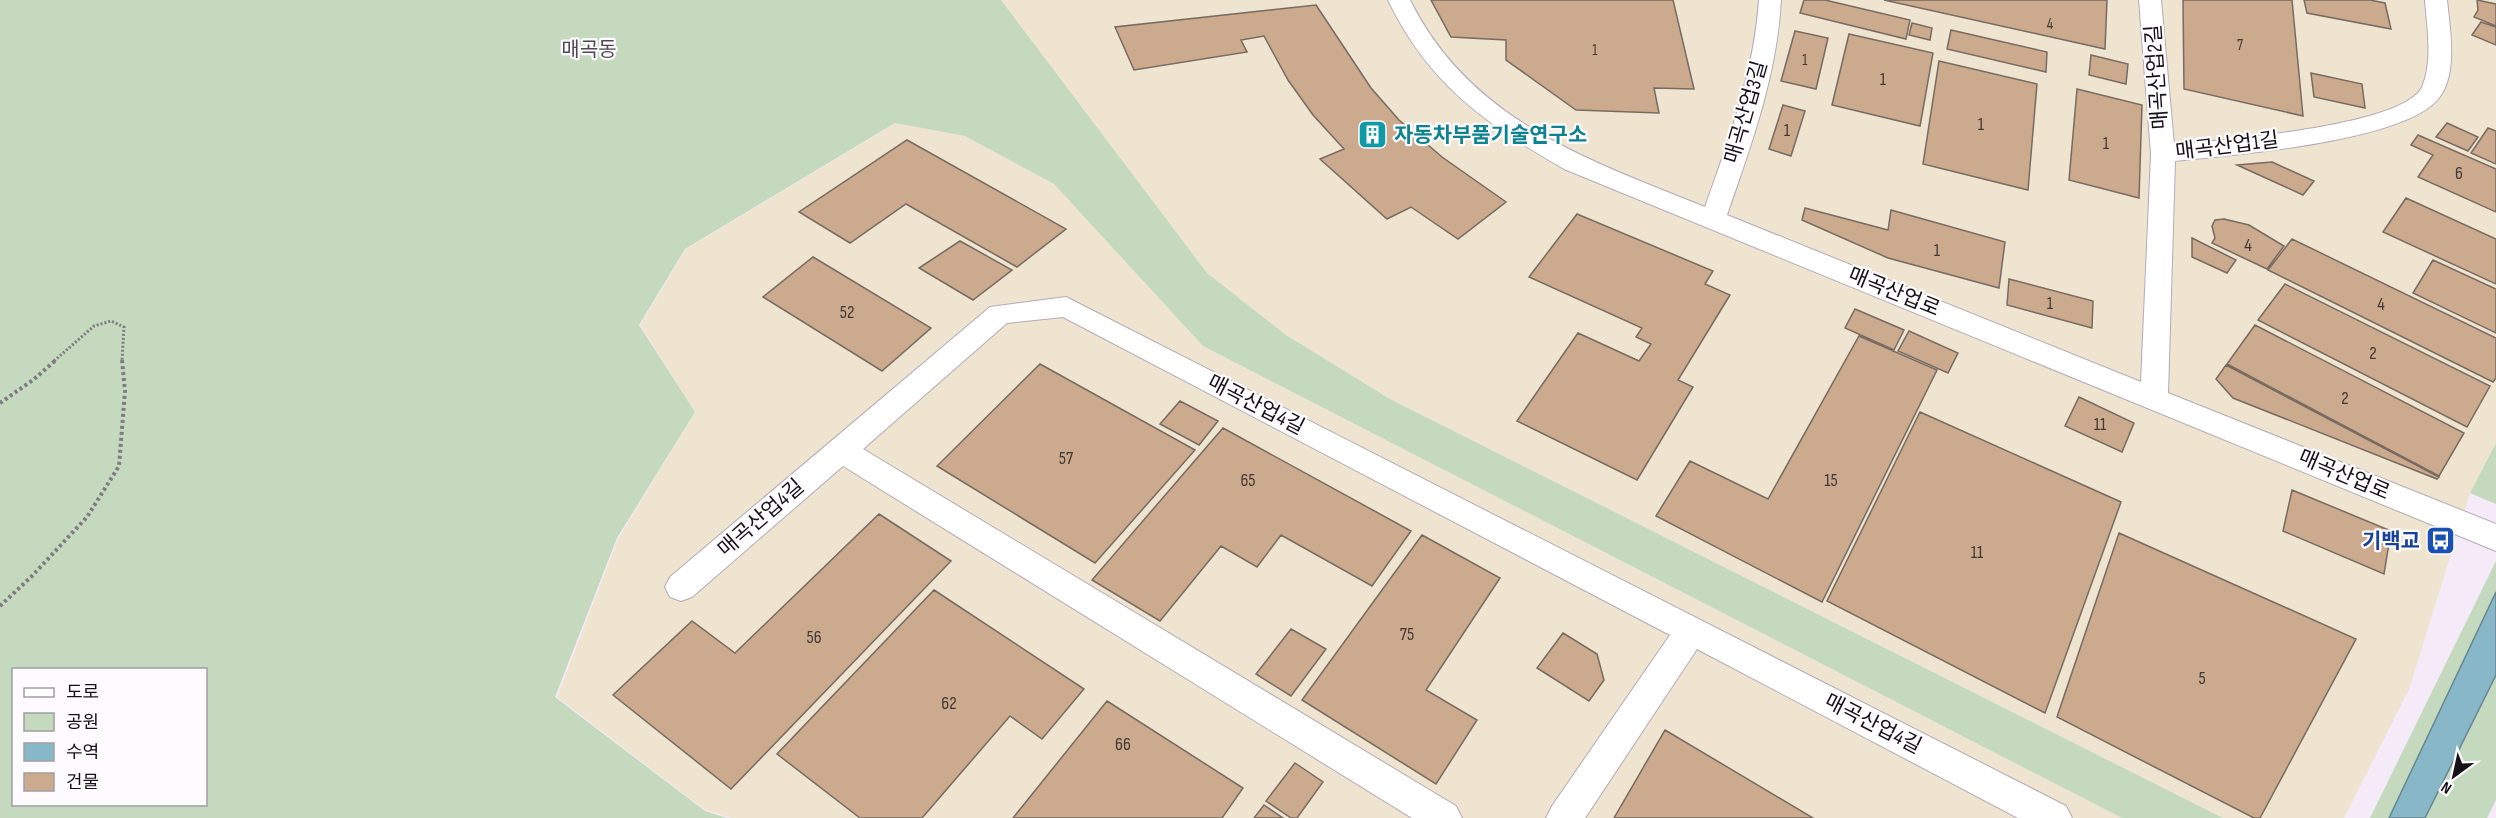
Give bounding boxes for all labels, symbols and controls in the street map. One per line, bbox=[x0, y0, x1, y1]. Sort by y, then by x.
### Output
house number: 4 bbox=[2047, 15, 2053, 34]
street label: 매곡산업2길 bbox=[2141, 24, 2173, 130]
house number: 7 bbox=[2237, 36, 2243, 55]
district label: 매곡동 bbox=[561, 38, 617, 62]
house number: 1 bbox=[1592, 41, 1598, 60]
house number: 1 bbox=[1802, 51, 1808, 70]
street label: 매곡산업3길 bbox=[1719, 58, 1773, 166]
house number: 1 bbox=[1880, 69, 1887, 90]
house number: 1 bbox=[1978, 114, 1985, 135]
building icon: 자동차부품기술연구소 bbox=[1357, 119, 1389, 151]
house number: 1 bbox=[1784, 120, 1791, 141]
place label: 자동차부품기술연구소 bbox=[1394, 123, 1587, 148]
street label: 매곡산업1길 bbox=[2174, 127, 2280, 165]
house number: 1 bbox=[2103, 133, 2110, 154]
house number: 6 bbox=[2455, 163, 2463, 184]
house number: 4 bbox=[2244, 235, 2252, 256]
house number: 1 bbox=[1934, 240, 1941, 261]
street label: 매곡산업로 bbox=[1845, 262, 1943, 322]
house number: 1 bbox=[2047, 293, 2054, 314]
house number: 4 bbox=[2377, 294, 2385, 315]
house number: 52 bbox=[840, 302, 854, 323]
house number: 2 bbox=[2369, 343, 2377, 364]
street label: 매곡산업4길 bbox=[1203, 370, 1309, 440]
house number: 2 bbox=[2341, 388, 2349, 409]
house number: 11 bbox=[2094, 414, 2107, 435]
street label: 매곡산업로 bbox=[2295, 445, 2393, 505]
house number: 57 bbox=[1059, 448, 1074, 469]
house number: 65 bbox=[1240, 470, 1256, 491]
house number: 15 bbox=[1824, 470, 1838, 491]
street label: 매곡산업4길 bbox=[713, 474, 809, 562]
bus stop icon: 기백교 bbox=[2425, 525, 2457, 557]
place label: 기백교 bbox=[2362, 529, 2420, 554]
house number: 11 bbox=[1971, 542, 1984, 563]
house number: 75 bbox=[1400, 624, 1414, 645]
house number: 56 bbox=[806, 627, 822, 648]
legend bbox=[12, 668, 207, 806]
house number: 5 bbox=[2198, 668, 2206, 689]
text: 도로 bbox=[66, 682, 99, 703]
street label: 매곡산업4길 bbox=[1820, 689, 1926, 759]
house number: 62 bbox=[941, 693, 957, 714]
text: 공원 bbox=[66, 712, 99, 733]
house number: 66 bbox=[1115, 734, 1131, 755]
text: 수역 bbox=[66, 742, 99, 763]
north arrow bbox=[2424, 746, 2484, 806]
text: 건물 bbox=[66, 772, 99, 793]
text: N bbox=[2438, 777, 2455, 798]

